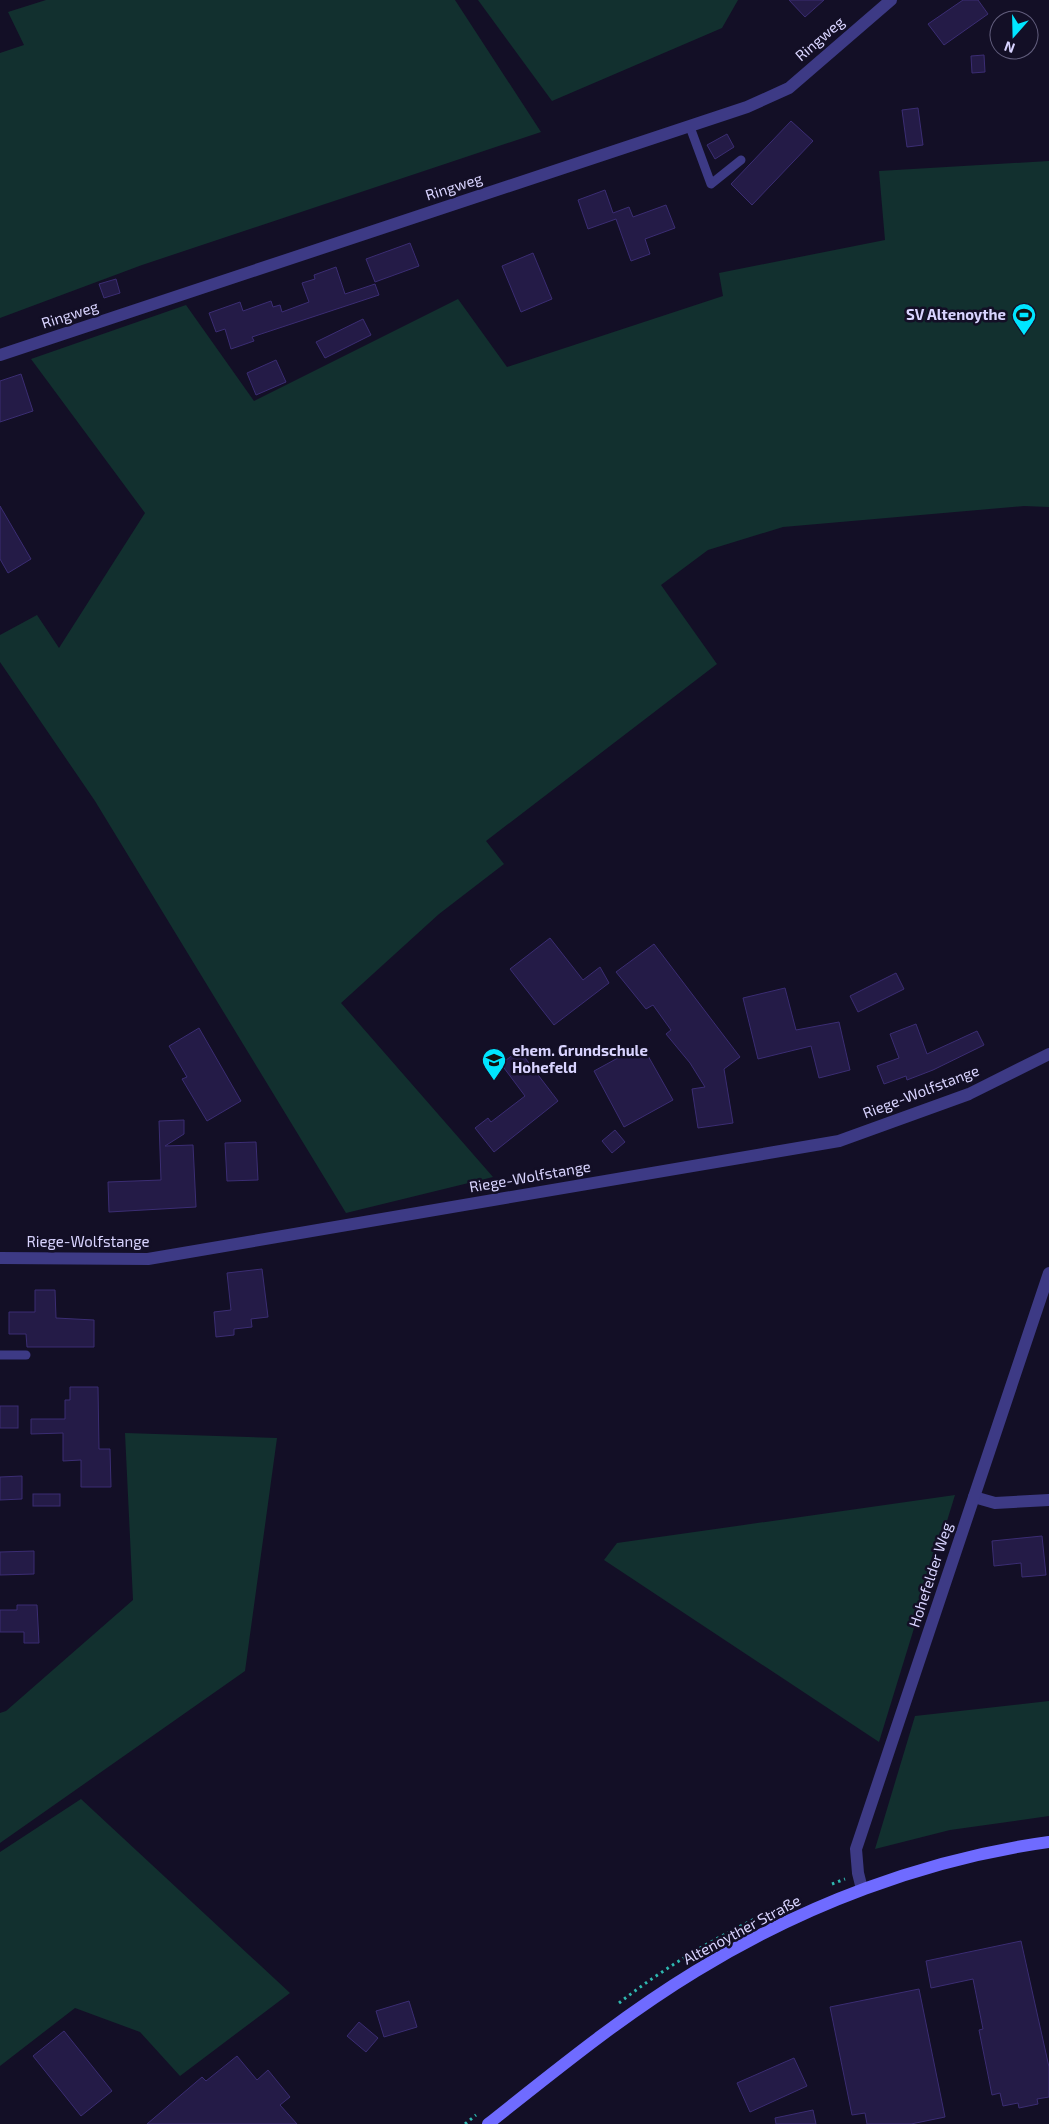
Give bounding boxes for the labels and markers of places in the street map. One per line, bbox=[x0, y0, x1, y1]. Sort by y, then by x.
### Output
sports icon: SV Altenoythe bbox=[1011, 302, 1037, 336]
place label: SV Altenoythe bbox=[906, 305, 1006, 324]
place label: ehem. Grundschule Hohefeld bbox=[512, 1041, 648, 1076]
school or university icon: ehem. Grundschule Hohefeld bbox=[481, 1047, 507, 1081]

